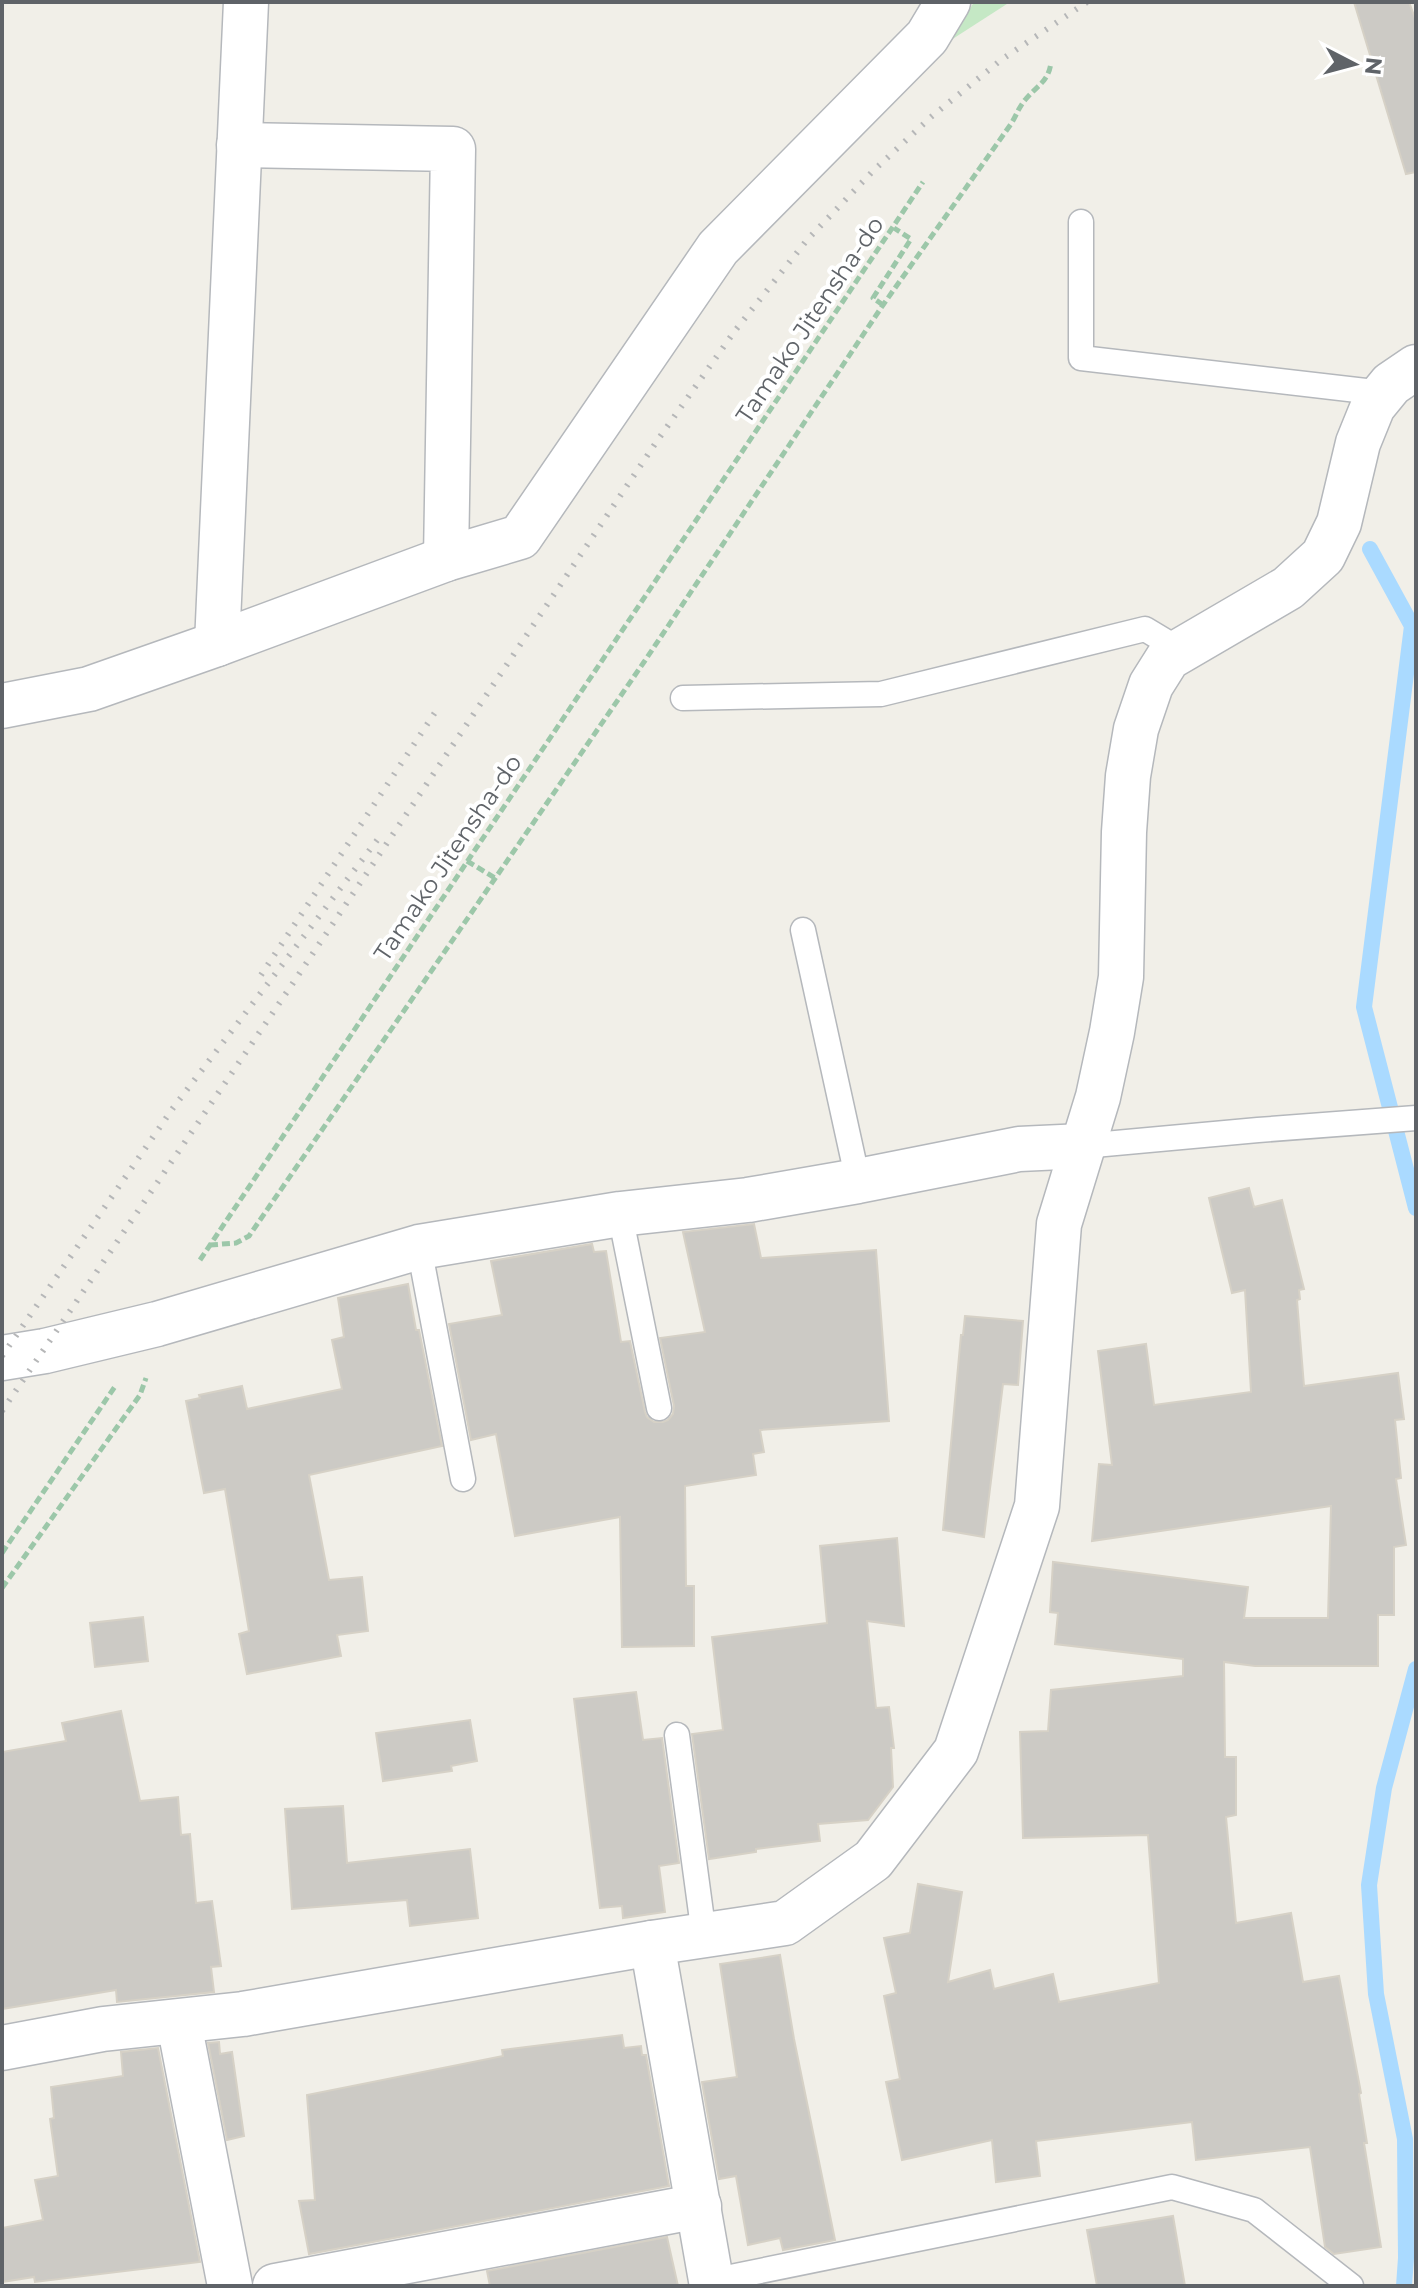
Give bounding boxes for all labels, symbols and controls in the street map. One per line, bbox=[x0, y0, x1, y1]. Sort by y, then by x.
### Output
north arrow bbox=[1314, 24, 1394, 104]
text: N bbox=[1359, 56, 1388, 76]
street label: Tamako Jitensha-do bbox=[730, 211, 890, 429]
street label: Tamako Jitensha-do bbox=[368, 749, 528, 967]

